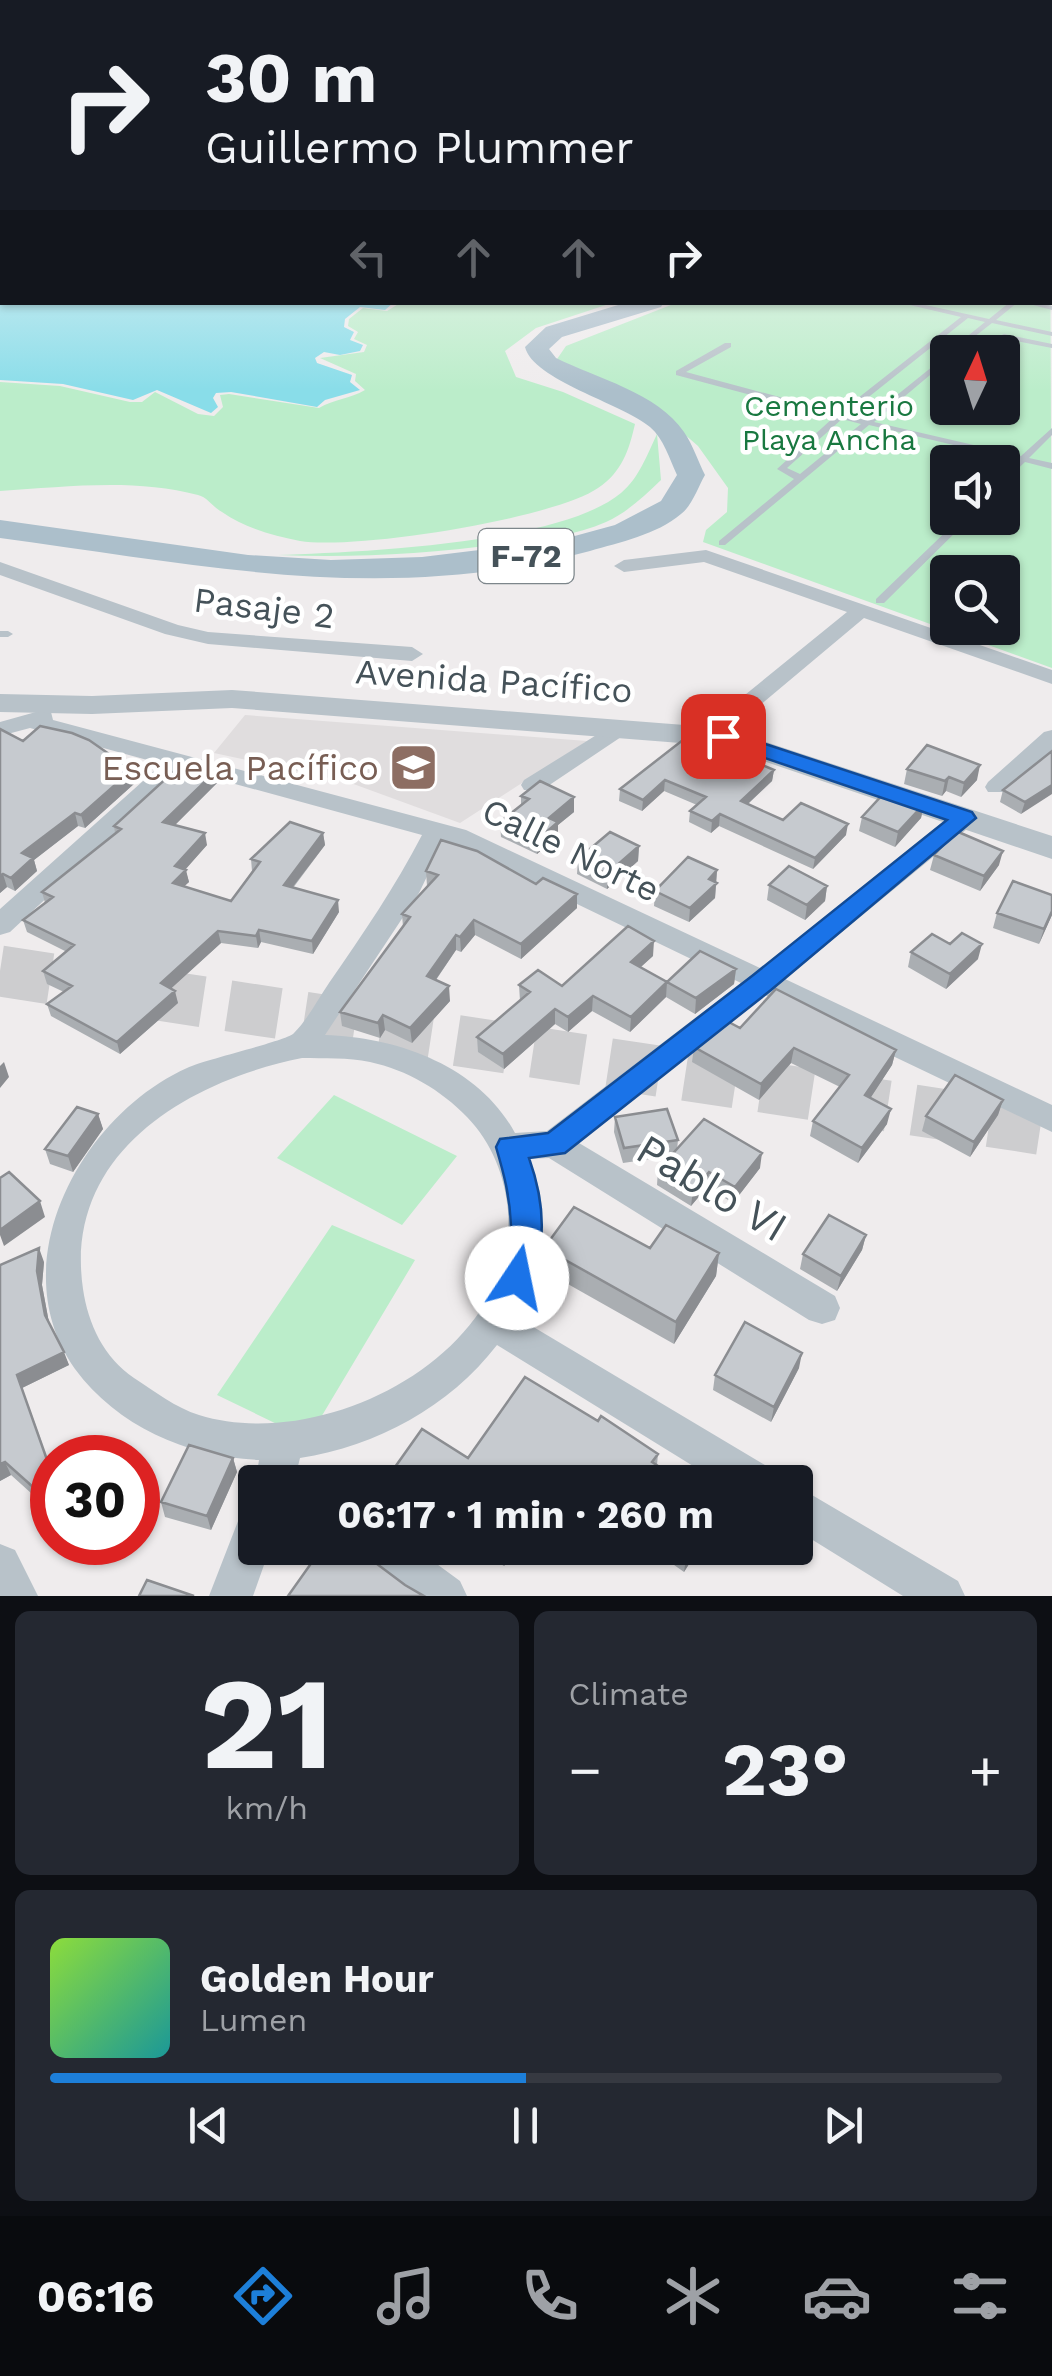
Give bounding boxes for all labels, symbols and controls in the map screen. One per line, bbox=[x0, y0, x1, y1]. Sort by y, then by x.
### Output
text: 30 m bbox=[205, 37, 377, 119]
icon: right bbox=[40, 40, 170, 170]
text: Guillermo Plummer bbox=[205, 121, 634, 174]
icon: left bbox=[341, 230, 396, 285]
icon: ahead bbox=[446, 230, 501, 285]
icon: ahead bbox=[551, 230, 606, 285]
icon: right bbox=[656, 230, 711, 285]
north arrow bbox=[930, 335, 1020, 425]
map controls bbox=[930, 335, 1020, 645]
park label: Cementerio Playa Ancha bbox=[742, 388, 916, 457]
button: sound bbox=[930, 445, 1020, 535]
road number: F-72 bbox=[478, 529, 574, 583]
button: search bbox=[930, 555, 1020, 645]
street label: Pasaje 2 bbox=[191, 579, 337, 637]
street label: Avenida Pacífico bbox=[354, 650, 634, 712]
pin bbox=[681, 694, 766, 779]
icon: arrive bbox=[696, 709, 751, 764]
school or university icon: Escuela Pacífico bbox=[388, 742, 440, 794]
place label: Escuela Pacífico bbox=[101, 747, 379, 789]
street label: Calle Norte bbox=[476, 789, 666, 911]
street label: Pablo VI bbox=[628, 1124, 796, 1252]
position arrow bbox=[465, 1226, 569, 1330]
speed limit sign: 30 bbox=[30, 1435, 160, 1565]
text: 06:17 · 1 min · 260 m bbox=[337, 1493, 714, 1537]
text: 21 bbox=[200, 1647, 334, 1800]
text: Climate bbox=[569, 1675, 689, 1713]
text: 23° bbox=[722, 1725, 848, 1813]
text: − bbox=[569, 1738, 602, 1802]
text: + bbox=[969, 1738, 1002, 1802]
text: km/h bbox=[226, 1789, 308, 1827]
text: Golden Hour bbox=[200, 1957, 434, 2001]
text: Lumen bbox=[200, 2001, 307, 2039]
icon: previous bbox=[181, 2098, 236, 2153]
icon: pause bbox=[498, 2098, 553, 2153]
icon: next bbox=[816, 2098, 871, 2153]
icon: directions bbox=[228, 2261, 298, 2331]
icon: music bbox=[371, 2261, 441, 2331]
icon: phone bbox=[515, 2261, 585, 2331]
icon: climate bbox=[658, 2261, 728, 2331]
icon: car bbox=[802, 2261, 872, 2331]
icon: filters bbox=[945, 2261, 1015, 2331]
text: 06:16 bbox=[37, 2270, 154, 2323]

